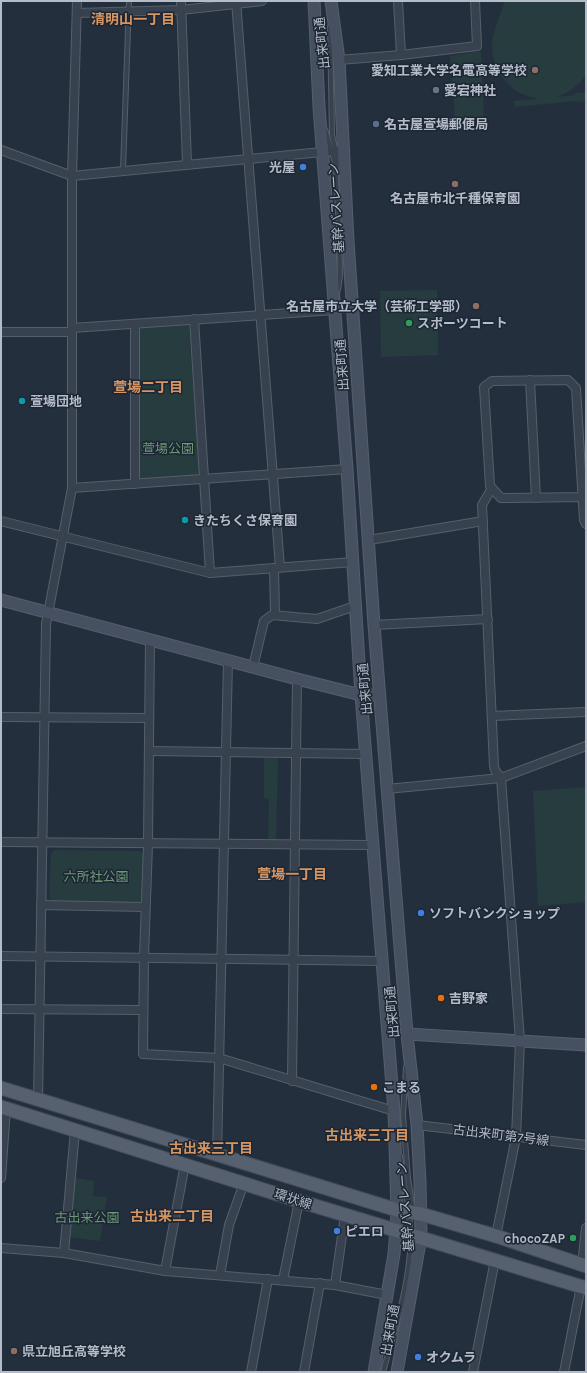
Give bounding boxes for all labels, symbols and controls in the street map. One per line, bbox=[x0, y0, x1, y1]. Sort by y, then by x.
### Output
district label: 清明山一丁目 bbox=[91, 11, 175, 28]
street label: 出来町通 bbox=[312, 16, 332, 70]
place label: 愛知工業大学名電高等学校 bbox=[371, 63, 527, 78]
marker: 愛知工業大学名電高等学校 bbox=[530, 65, 540, 75]
place label: 愛宕神社 bbox=[444, 83, 496, 98]
marker: 愛宕神社 bbox=[431, 85, 441, 95]
place label: 名古屋萱場郵便局 bbox=[384, 117, 488, 132]
marker: 名古屋萱場郵便局 bbox=[371, 119, 381, 129]
place label: 光屋 bbox=[269, 160, 295, 175]
marker: 光屋 bbox=[298, 162, 308, 172]
street label: 基幹バスレーン bbox=[325, 162, 347, 254]
marker: 名古屋市北千種保育園 bbox=[450, 179, 460, 189]
place label: 名古屋市北千種保育園 bbox=[390, 191, 520, 206]
place label: 名古屋市立大学（芸術工学部） bbox=[286, 299, 468, 314]
marker: 名古屋市立大学（芸術工学部） bbox=[471, 301, 481, 311]
place label: スポーツコート bbox=[417, 316, 508, 331]
marker: スポーツコート bbox=[404, 318, 414, 328]
street label: 出来町通 bbox=[333, 339, 351, 391]
district label: 萱場二丁目 bbox=[113, 379, 183, 396]
place label: 萱場団地 bbox=[30, 394, 82, 409]
marker: 萱場団地 bbox=[17, 396, 27, 406]
park label: 萱場公園 bbox=[142, 441, 194, 456]
place label: きたちくさ保育園 bbox=[193, 513, 297, 528]
marker: きたちくさ保育園 bbox=[180, 515, 190, 525]
street label: 出来町通 bbox=[355, 662, 375, 716]
district label: 萱場一丁目 bbox=[257, 866, 327, 883]
park label: 六所社公園 bbox=[63, 869, 129, 884]
place label: ソフトバンクショップ bbox=[429, 906, 560, 921]
marker: ソフトバンクショップ bbox=[416, 908, 426, 918]
street label: 出来町通 bbox=[382, 985, 402, 1039]
place label: 吉野家 bbox=[449, 991, 488, 1006]
marker: 吉野家 bbox=[436, 993, 446, 1003]
place label: こまる bbox=[382, 1080, 421, 1095]
marker: こまる bbox=[369, 1082, 379, 1092]
street label: 古出来町第7号線 bbox=[452, 1122, 550, 1148]
district label: 古出来三丁目 bbox=[325, 1127, 409, 1144]
district label: 古出来三丁目 bbox=[169, 1140, 253, 1157]
street label: 基幹バスレーン bbox=[394, 1161, 416, 1253]
street label: 環状線 bbox=[272, 1186, 314, 1212]
district label: 古出来二丁目 bbox=[130, 1208, 214, 1225]
park label: 古出来公園 bbox=[54, 1210, 120, 1225]
place label: ピエロ bbox=[345, 1224, 384, 1239]
marker: ピエロ bbox=[332, 1226, 342, 1236]
place label: chocoZAP bbox=[505, 1231, 565, 1246]
marker: chocoZAP bbox=[568, 1233, 578, 1243]
street label: 出来町通 bbox=[378, 1303, 402, 1357]
place label: 県立旭丘高等学校 bbox=[22, 1344, 126, 1359]
marker: 県立旭丘高等学校 bbox=[9, 1346, 19, 1356]
place label: オクムラ bbox=[426, 1350, 476, 1365]
marker: オクムラ bbox=[413, 1352, 423, 1362]

